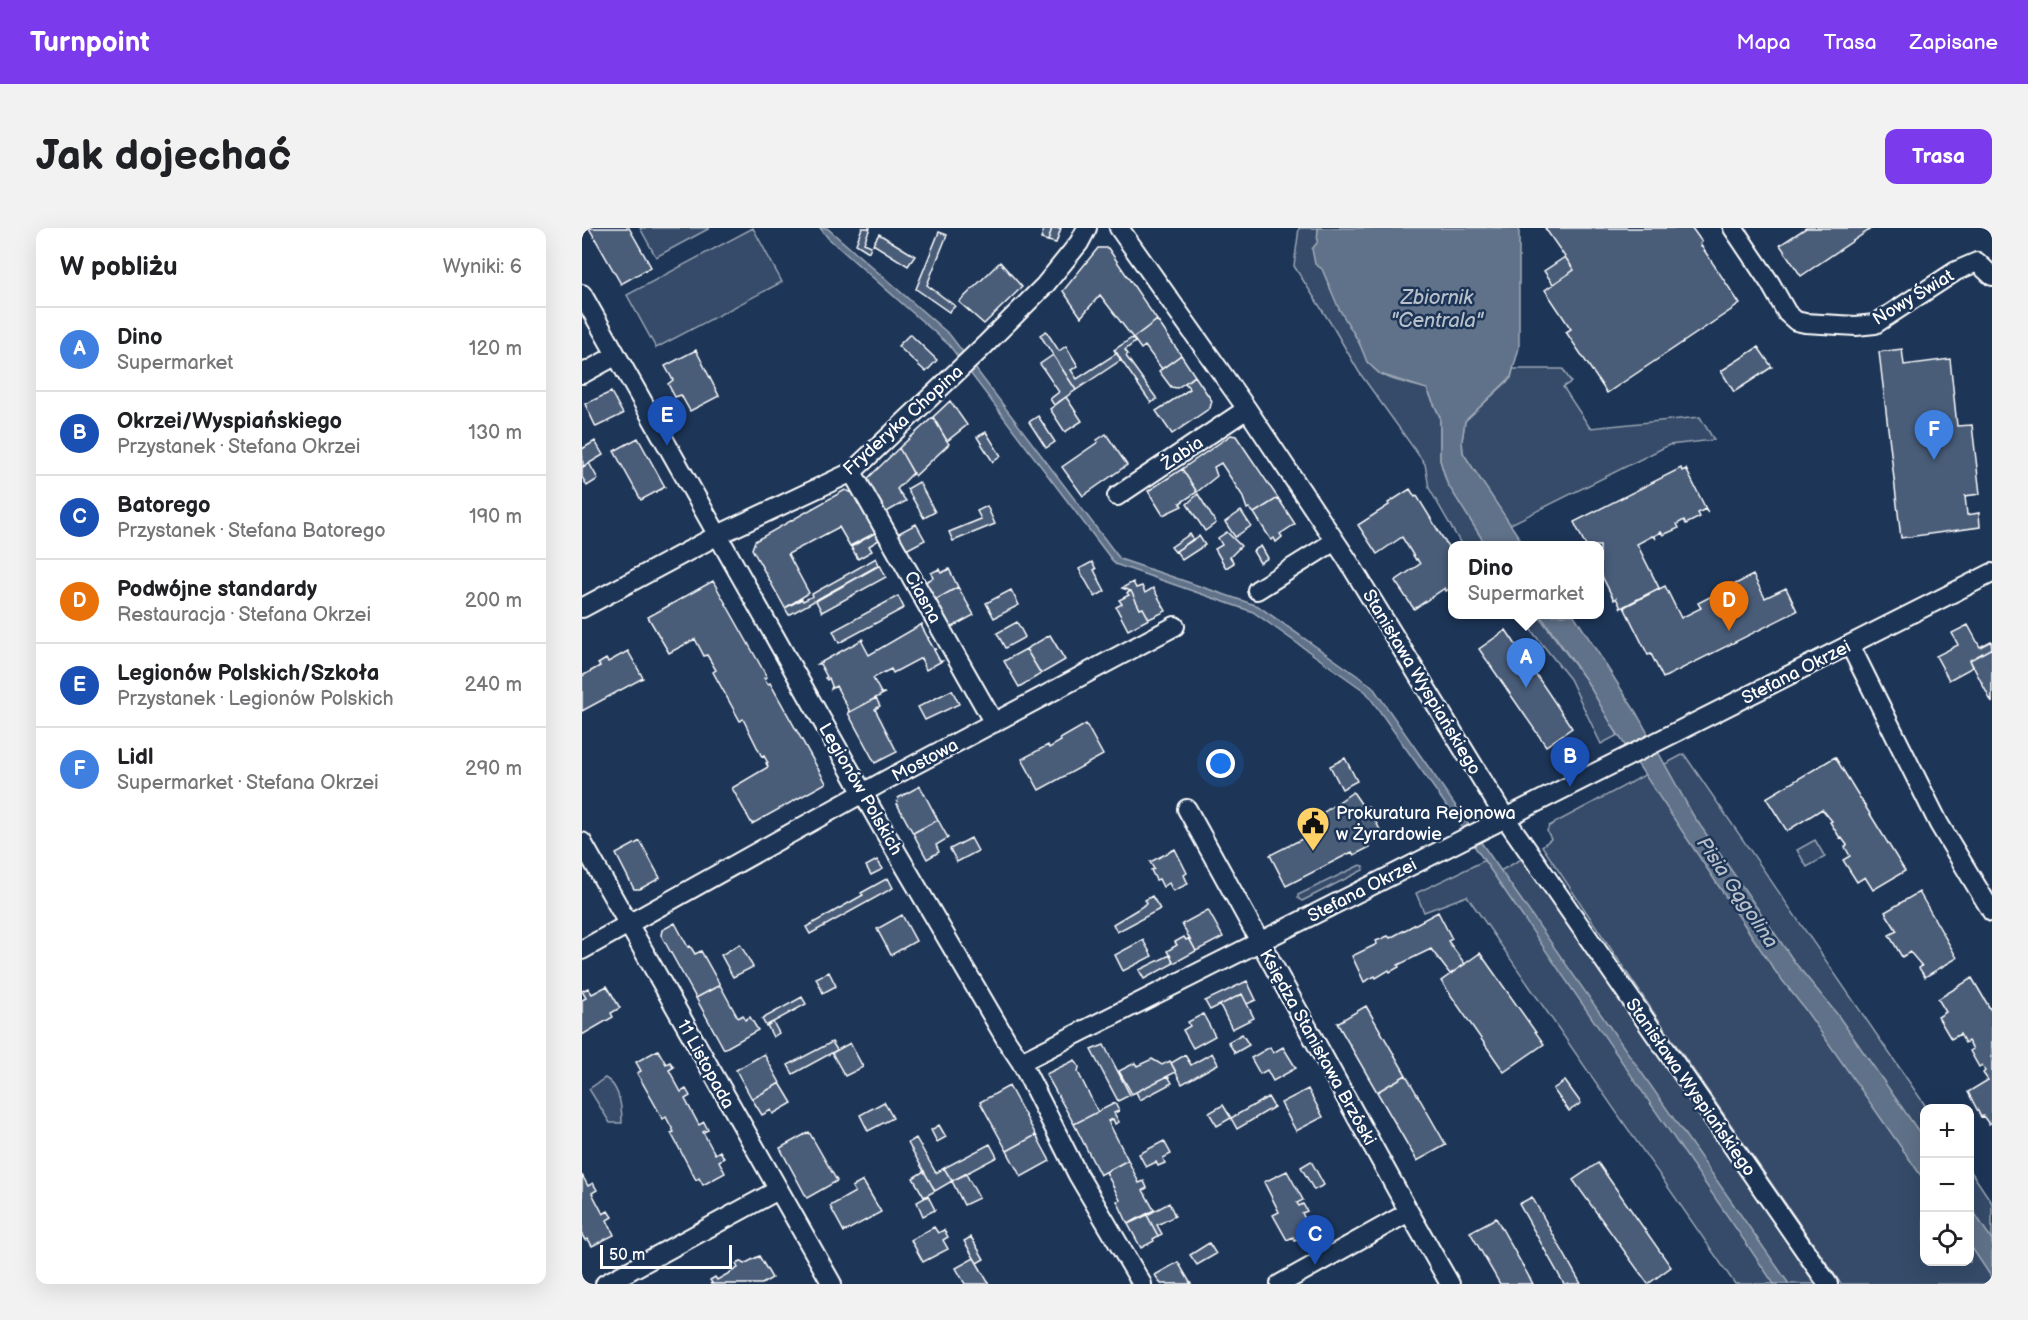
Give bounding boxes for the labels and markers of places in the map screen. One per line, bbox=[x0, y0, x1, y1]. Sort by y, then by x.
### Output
pin: E bbox=[648, 396, 686, 446]
pin: F bbox=[1914, 410, 1954, 460]
pin: D bbox=[1710, 582, 1748, 631]
pin: A bbox=[1506, 638, 1546, 688]
pin: B bbox=[1550, 738, 1590, 787]
place label: Prokuratura Rejonowa w Żyrardowie bbox=[1336, 803, 1516, 845]
public building icon: Prokuratura Rejonowa w Żyrardowie bbox=[1295, 805, 1331, 852]
pin: C bbox=[1296, 1216, 1334, 1265]

